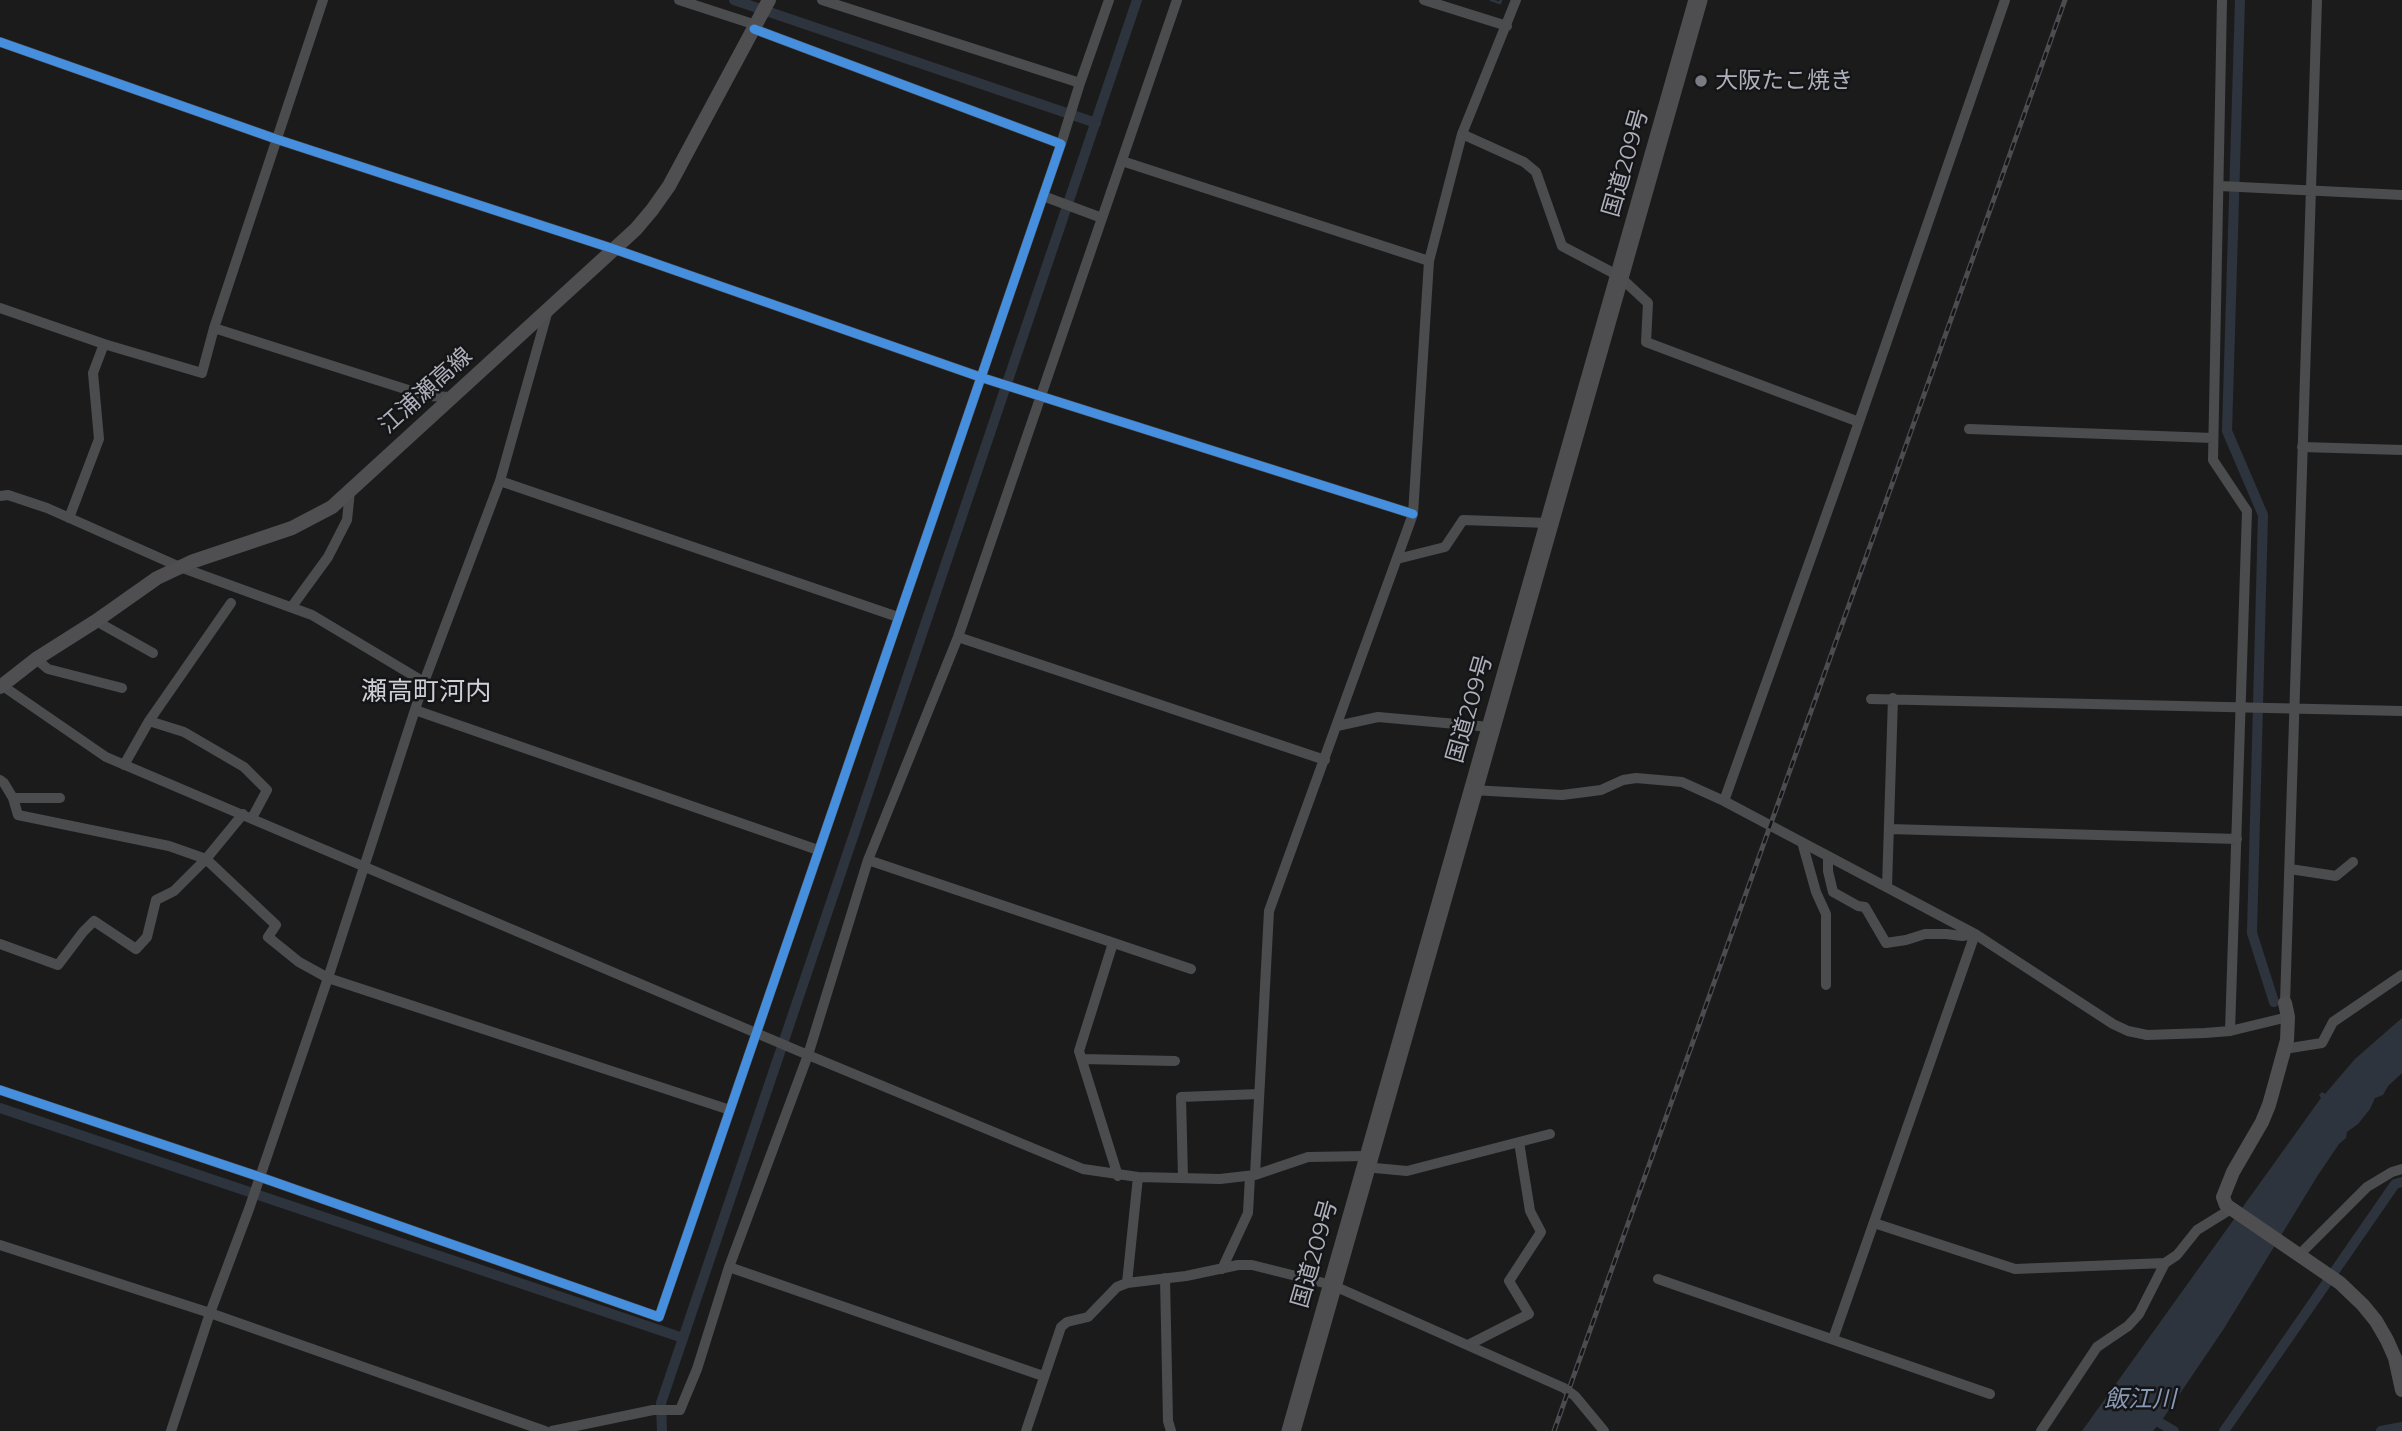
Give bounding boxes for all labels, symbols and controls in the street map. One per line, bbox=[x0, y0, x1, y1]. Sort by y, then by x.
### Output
place label: 大阪たこ焼き bbox=[1715, 67, 1853, 95]
marker: 大阪たこ焼き bbox=[1693, 73, 1709, 89]
street label: 国道209号 bbox=[1597, 106, 1655, 220]
street label: 江浦瀬高線 bbox=[374, 342, 478, 440]
street label: 国道209号 bbox=[1441, 652, 1499, 766]
district label: 瀬高町河内 bbox=[361, 676, 491, 708]
street label: 国道209号 bbox=[1286, 1197, 1344, 1311]
water label: 飯江川 bbox=[2104, 1386, 2176, 1414]

